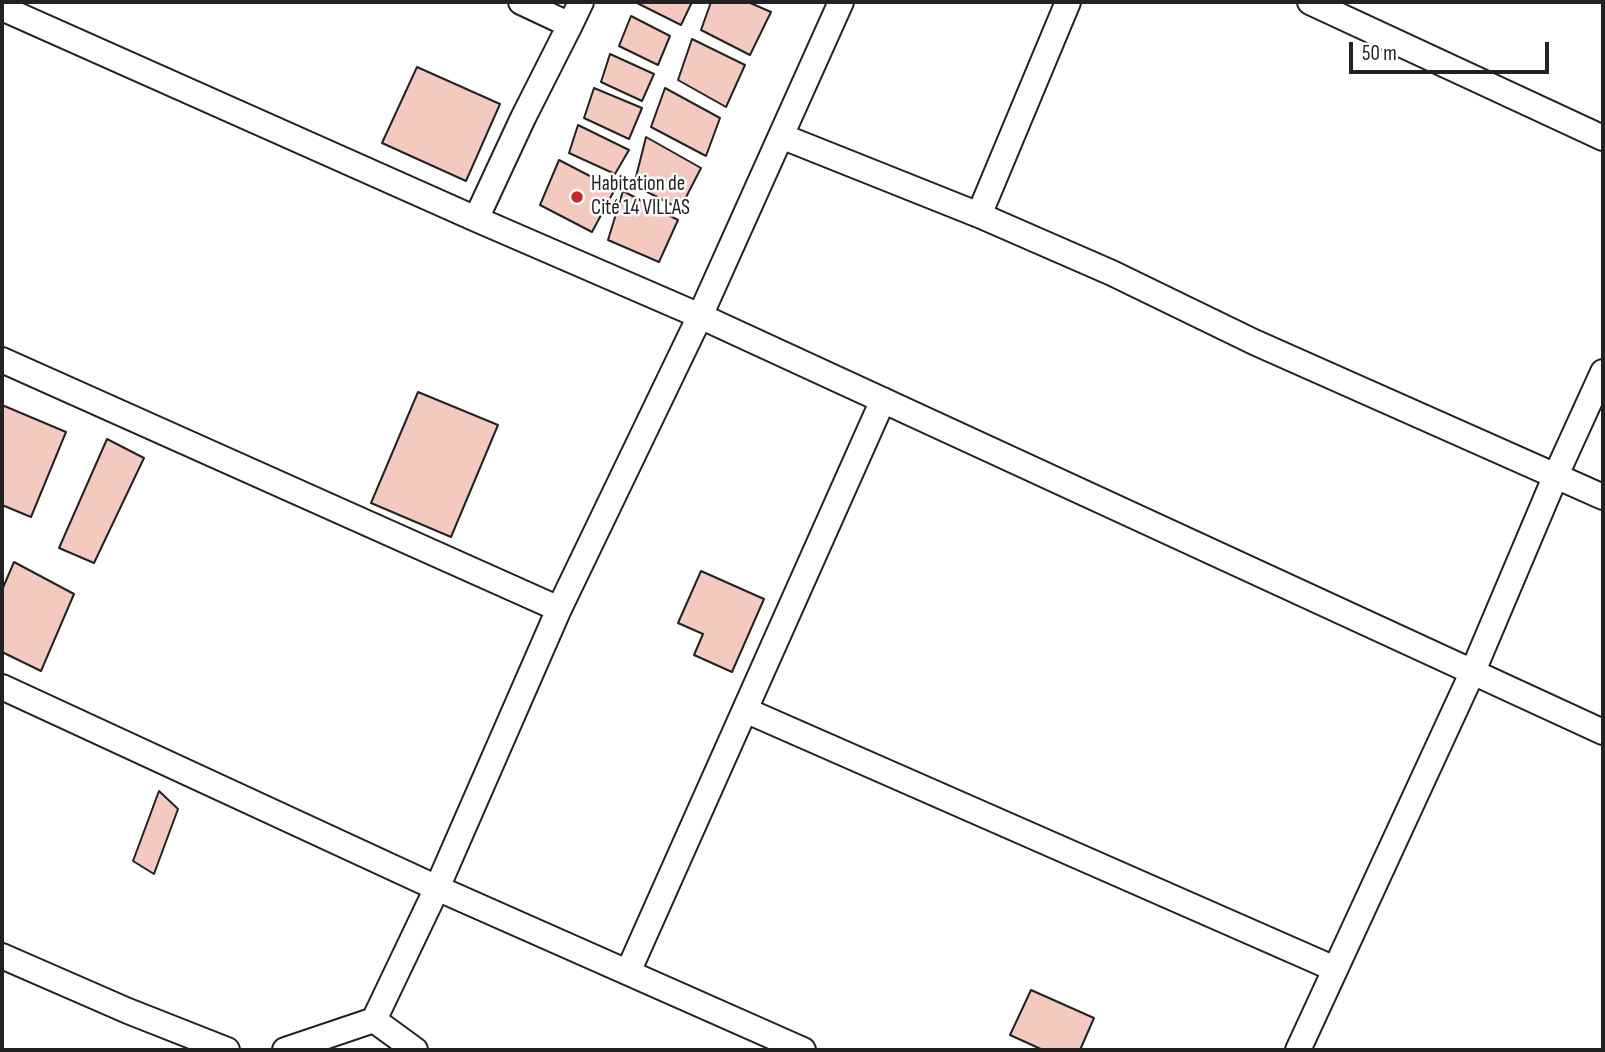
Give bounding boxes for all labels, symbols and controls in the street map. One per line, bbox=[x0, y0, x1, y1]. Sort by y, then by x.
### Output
scale bar bbox=[1353, 28, 1552, 72]
text: 50 m bbox=[1362, 41, 1397, 66]
place label: Habitation de Cité 14 VILLAS bbox=[591, 172, 690, 222]
marker: Habitation de Cité 14 VILLAS bbox=[569, 189, 585, 205]

